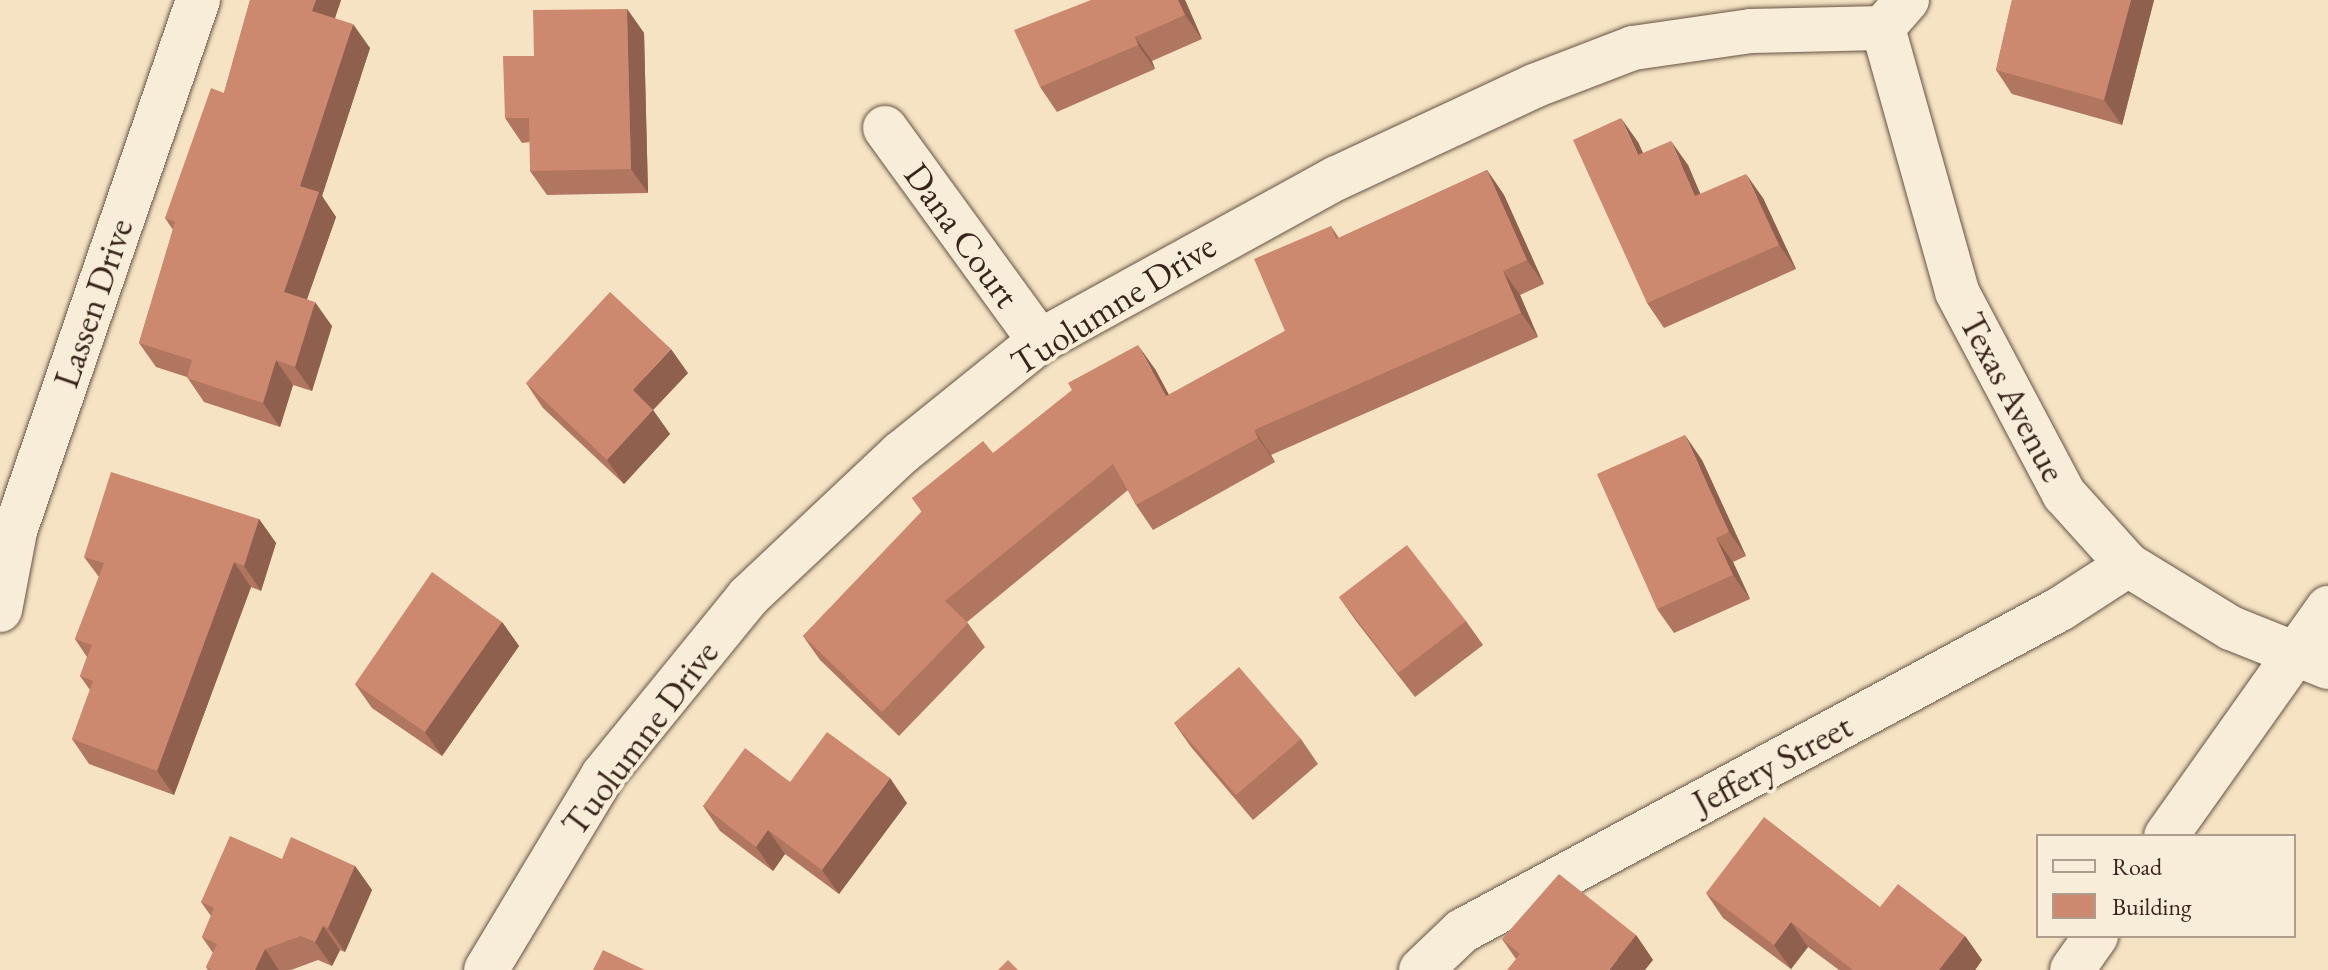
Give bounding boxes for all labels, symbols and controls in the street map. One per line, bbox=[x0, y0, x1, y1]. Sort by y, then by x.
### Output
street label: Dana Court bbox=[895, 154, 1029, 316]
street label: Lassen Drive bbox=[44, 213, 142, 393]
street label: Tuolumne Drive bbox=[1003, 224, 1223, 384]
street label: Texas Avenue bbox=[1950, 305, 2076, 489]
street label: Tuolumne Drive bbox=[553, 632, 727, 844]
street label: Jeffery Street bbox=[1685, 704, 1859, 824]
legend bbox=[2036, 834, 2296, 938]
text: Road bbox=[2112, 851, 2162, 882]
text: Building bbox=[2112, 891, 2192, 922]

